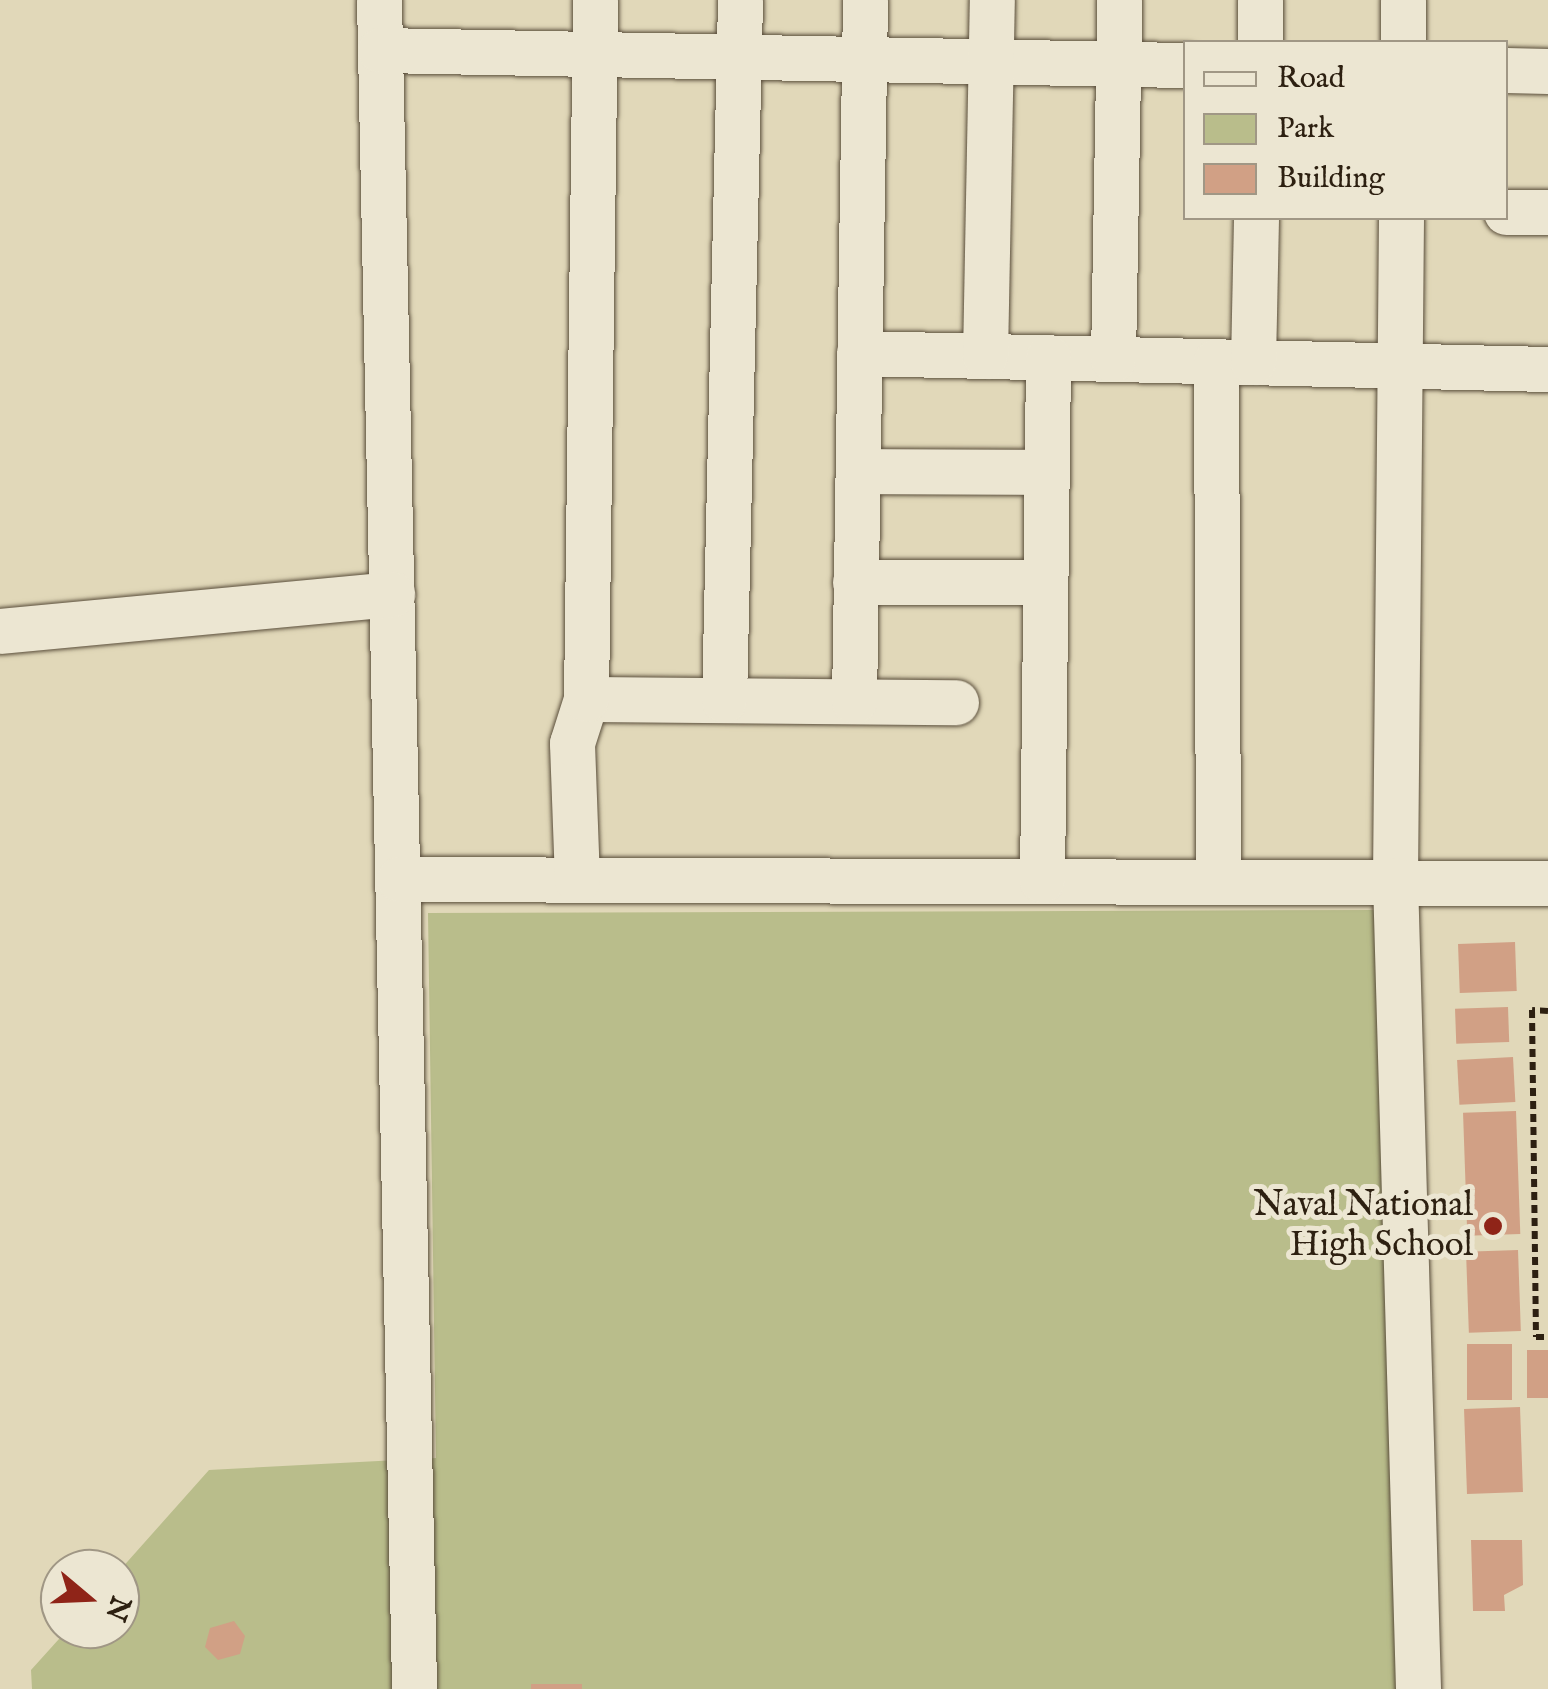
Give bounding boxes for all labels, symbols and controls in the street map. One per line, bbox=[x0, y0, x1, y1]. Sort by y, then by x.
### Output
legend bbox=[1183, 40, 1508, 220]
text: Road bbox=[1277, 60, 1345, 98]
text: Park bbox=[1277, 110, 1334, 148]
text: Building bbox=[1277, 160, 1385, 198]
place label: Naval National High School bbox=[1253, 1185, 1473, 1267]
marker: Naval National High School bbox=[1482, 1215, 1504, 1237]
north arrow bbox=[40, 1549, 140, 1649]
text: N bbox=[96, 1591, 137, 1625]

